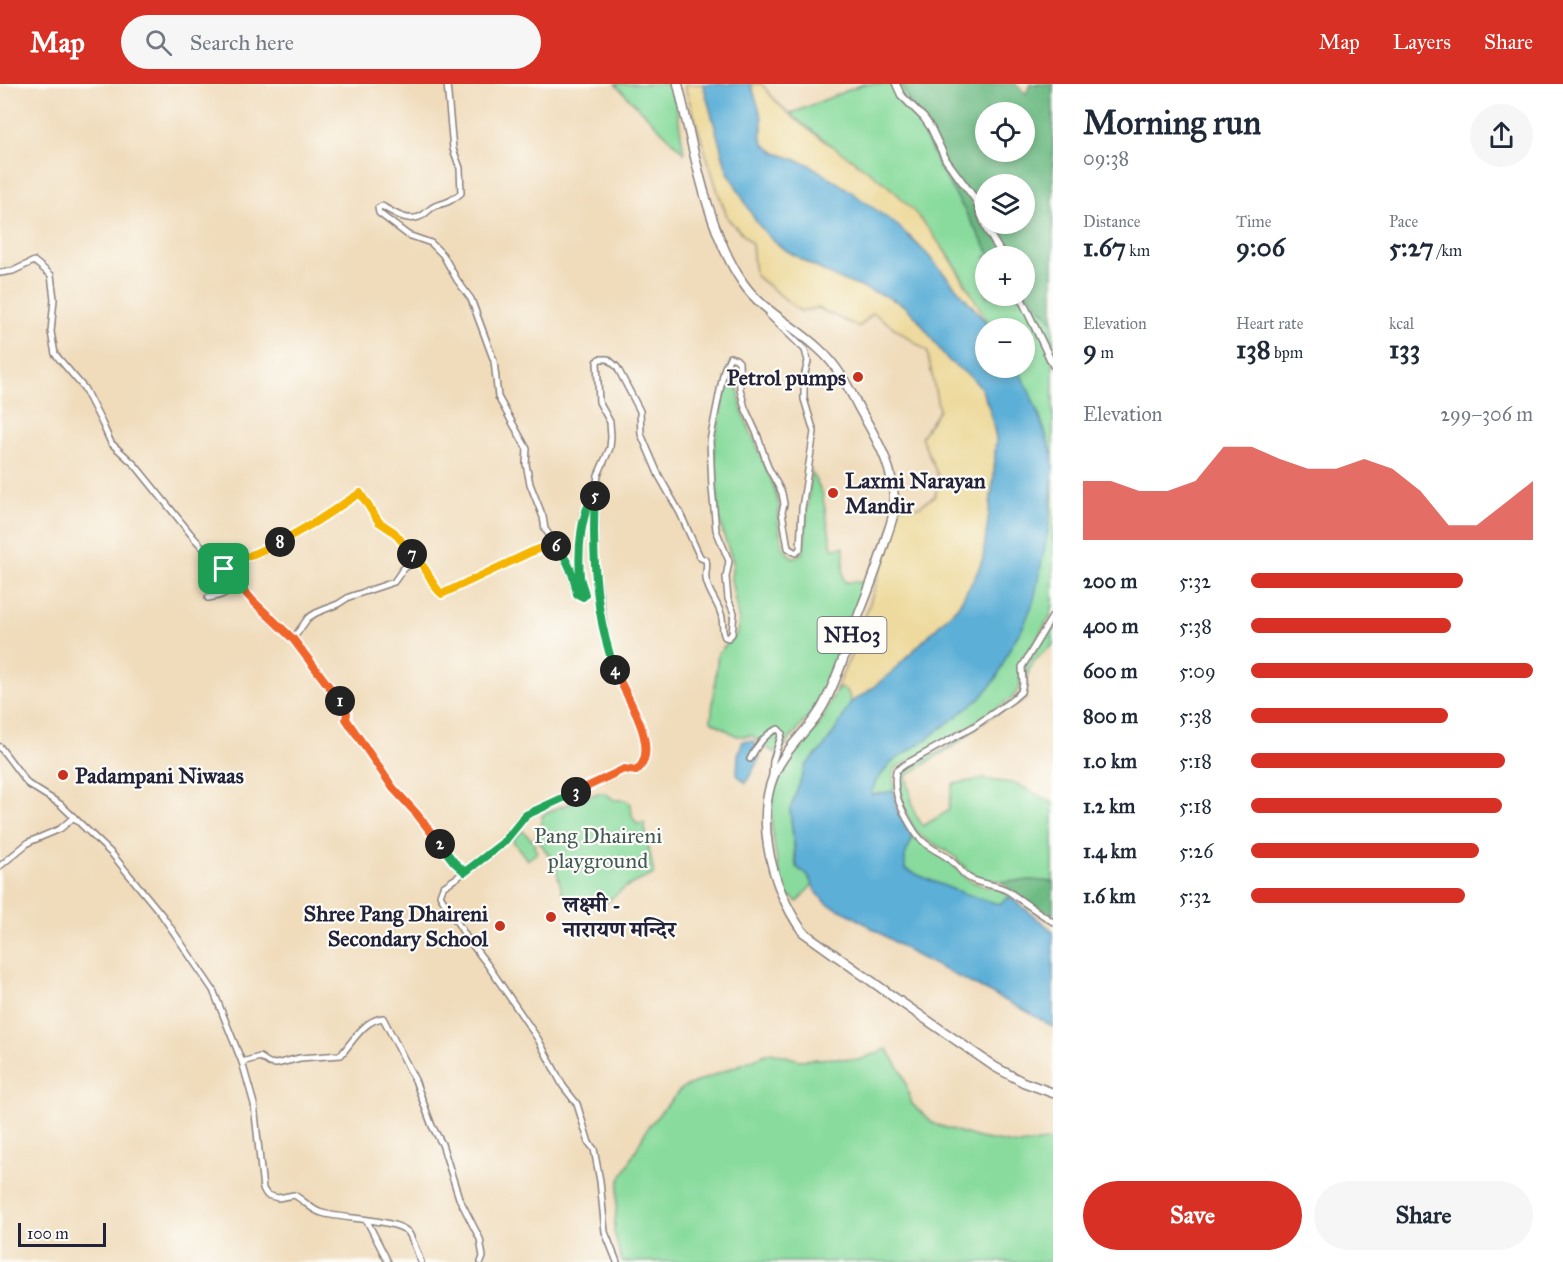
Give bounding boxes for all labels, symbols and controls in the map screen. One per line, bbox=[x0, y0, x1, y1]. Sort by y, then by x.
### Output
search box bbox=[121, 15, 541, 69]
text: Map bbox=[30, 25, 85, 60]
icon: search bbox=[142, 26, 175, 59]
text: Search here bbox=[190, 29, 294, 56]
text: Map bbox=[1319, 29, 1360, 55]
text: Layers bbox=[1393, 29, 1451, 55]
text: Share bbox=[1484, 29, 1533, 55]
map controls bbox=[975, 102, 1035, 378]
button: locate bbox=[975, 102, 1035, 162]
text: Morning run bbox=[1083, 103, 1261, 143]
button: share bbox=[1470, 104, 1533, 167]
text: 09:38 bbox=[1083, 146, 1129, 170]
button: layers bbox=[975, 174, 1035, 234]
text: Distance bbox=[1083, 212, 1140, 231]
text: Time bbox=[1236, 212, 1271, 231]
text: Pace bbox=[1389, 212, 1418, 231]
text: 1.67 bbox=[1083, 231, 1126, 263]
text: 9:06 bbox=[1236, 231, 1285, 263]
text: 5:27 bbox=[1389, 231, 1434, 263]
text: km bbox=[1126, 241, 1150, 260]
text: /km bbox=[1434, 241, 1462, 260]
button: + bbox=[975, 246, 1035, 306]
text: Elevation bbox=[1083, 314, 1147, 333]
text: Heart rate bbox=[1236, 314, 1303, 333]
text: kcal bbox=[1389, 314, 1414, 333]
button: − bbox=[975, 318, 1035, 378]
text: 9 bbox=[1083, 333, 1097, 365]
text: 138 bbox=[1236, 333, 1271, 365]
text: 133 bbox=[1389, 333, 1420, 365]
text: m bbox=[1097, 343, 1114, 362]
text: bpm bbox=[1271, 343, 1303, 362]
place label: Petrol pumps bbox=[727, 364, 846, 391]
marker: Petrol pumps bbox=[851, 370, 865, 384]
text: Elevation bbox=[1083, 402, 1162, 426]
text: 299–306 m bbox=[1440, 402, 1533, 426]
place label: Laxmi Narayan Mandir bbox=[845, 467, 986, 519]
pin: 5 bbox=[580, 481, 610, 511]
text: 5 bbox=[591, 486, 599, 505]
marker: Laxmi Narayan Mandir bbox=[826, 486, 840, 500]
pin: 8 bbox=[265, 527, 295, 557]
pin: 6 bbox=[541, 531, 571, 561]
text: 8 bbox=[276, 532, 284, 551]
text: 6 bbox=[552, 536, 560, 555]
pin: 7 bbox=[397, 539, 427, 569]
pin bbox=[198, 543, 249, 594]
text: 7 bbox=[408, 544, 416, 563]
icon: arrive bbox=[207, 552, 240, 585]
text: 200 m bbox=[1083, 569, 1137, 593]
text: 5:32 bbox=[1179, 569, 1211, 593]
text: 400 m bbox=[1083, 614, 1139, 638]
text: 5:38 bbox=[1179, 614, 1212, 638]
road number: NH03 bbox=[818, 617, 886, 653]
pin: 4 bbox=[600, 655, 630, 685]
text: 600 m bbox=[1083, 659, 1138, 683]
text: 5:09 bbox=[1179, 659, 1216, 683]
text: 4 bbox=[611, 660, 619, 679]
pin: 1 bbox=[325, 686, 355, 716]
text: 1 bbox=[337, 691, 343, 710]
text: 800 m bbox=[1083, 704, 1138, 728]
text: 5:38 bbox=[1179, 704, 1212, 728]
text: 1.0 km bbox=[1083, 749, 1137, 773]
text: 5:18 bbox=[1179, 749, 1212, 773]
place label: Padampani Niwaas bbox=[75, 762, 244, 789]
marker: Padampani Niwaas bbox=[56, 768, 70, 782]
pin: 3 bbox=[561, 777, 591, 807]
text: 3 bbox=[573, 782, 579, 801]
text: 1.2 km bbox=[1083, 794, 1135, 818]
text: 5:18 bbox=[1179, 794, 1212, 818]
park label: Pang Dhaireni playground bbox=[534, 822, 662, 874]
pin: 2 bbox=[425, 829, 455, 859]
text: 2 bbox=[436, 834, 444, 853]
text: 1.4 km bbox=[1083, 839, 1137, 863]
text: 5:26 bbox=[1179, 839, 1213, 863]
text: 1.6 km bbox=[1083, 884, 1136, 908]
text: 5:32 bbox=[1179, 884, 1211, 908]
place label: लक्ष्मी - नारायण मन्दिर bbox=[561, 891, 678, 943]
place label: Shree Pang Dhaireni Secondary School bbox=[304, 900, 489, 952]
marker: लक्ष्मी - नारायण मन्दिर bbox=[544, 910, 558, 924]
marker: Shree Pang Dhaireni Secondary School bbox=[493, 919, 507, 933]
button: Save bbox=[1083, 1181, 1302, 1250]
button: Share bbox=[1314, 1181, 1533, 1250]
scale bar bbox=[18, 1220, 106, 1248]
text: 100 m bbox=[27, 1224, 69, 1243]

